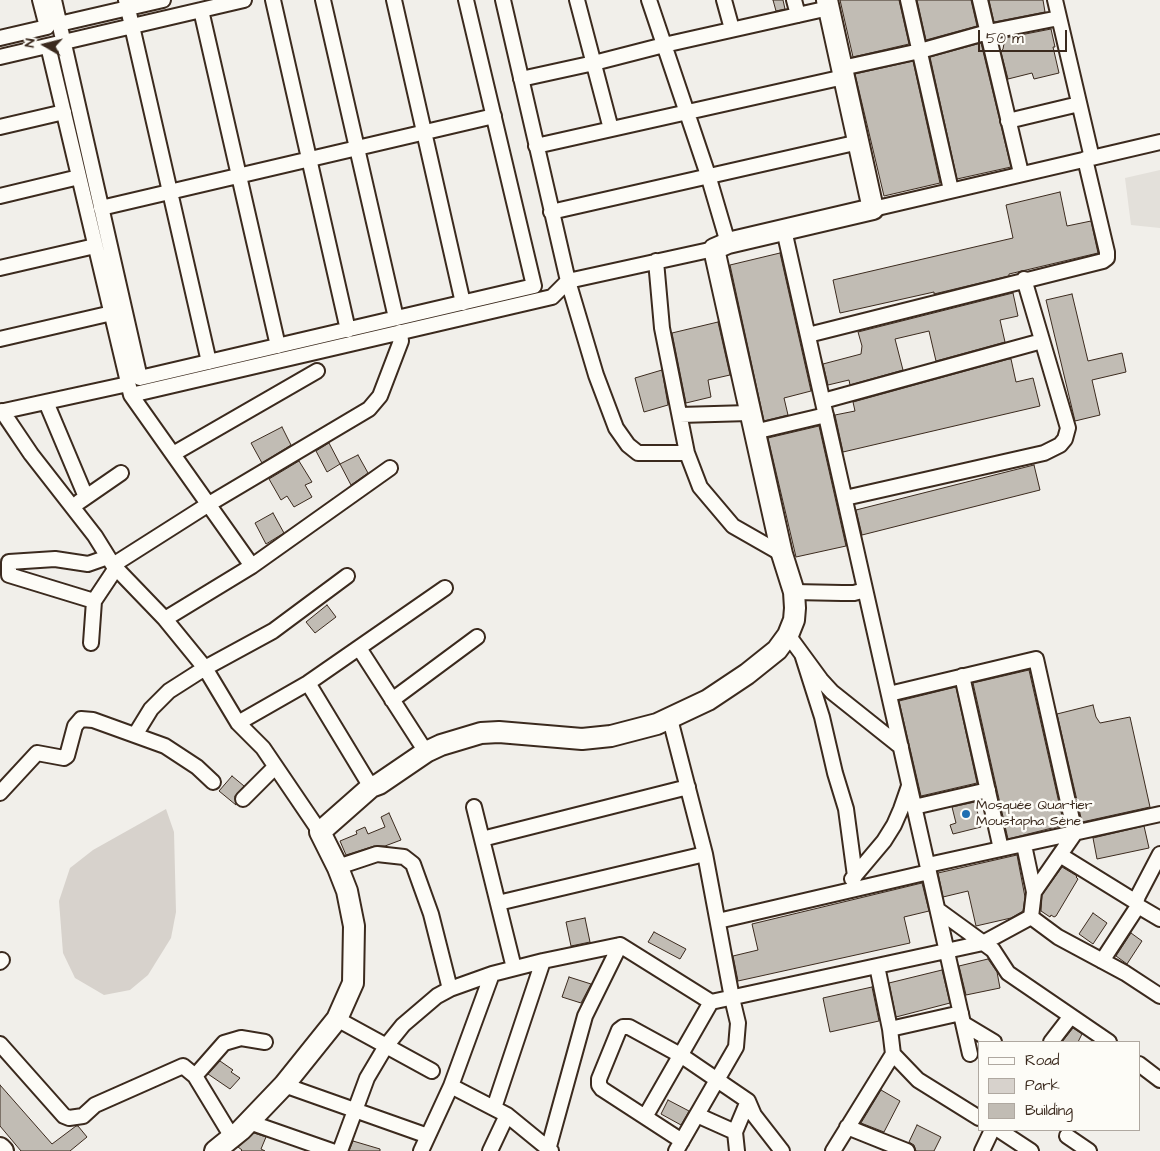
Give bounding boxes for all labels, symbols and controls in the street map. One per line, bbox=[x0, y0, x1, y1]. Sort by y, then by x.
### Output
north arrow bbox=[20, 20, 70, 70]
scale bar bbox=[980, 20, 1069, 52]
text: 50 m bbox=[986, 28, 1024, 49]
text: N bbox=[20, 37, 41, 49]
place label: Mosquée Quartier Moustapha Sène bbox=[976, 798, 1093, 830]
marker: Mosquée Quartier Moustapha Sène bbox=[960, 808, 972, 820]
legend bbox=[978, 1041, 1140, 1131]
text: Road bbox=[1025, 1050, 1059, 1071]
text: Park bbox=[1025, 1075, 1060, 1096]
text: Building bbox=[1025, 1100, 1073, 1121]

